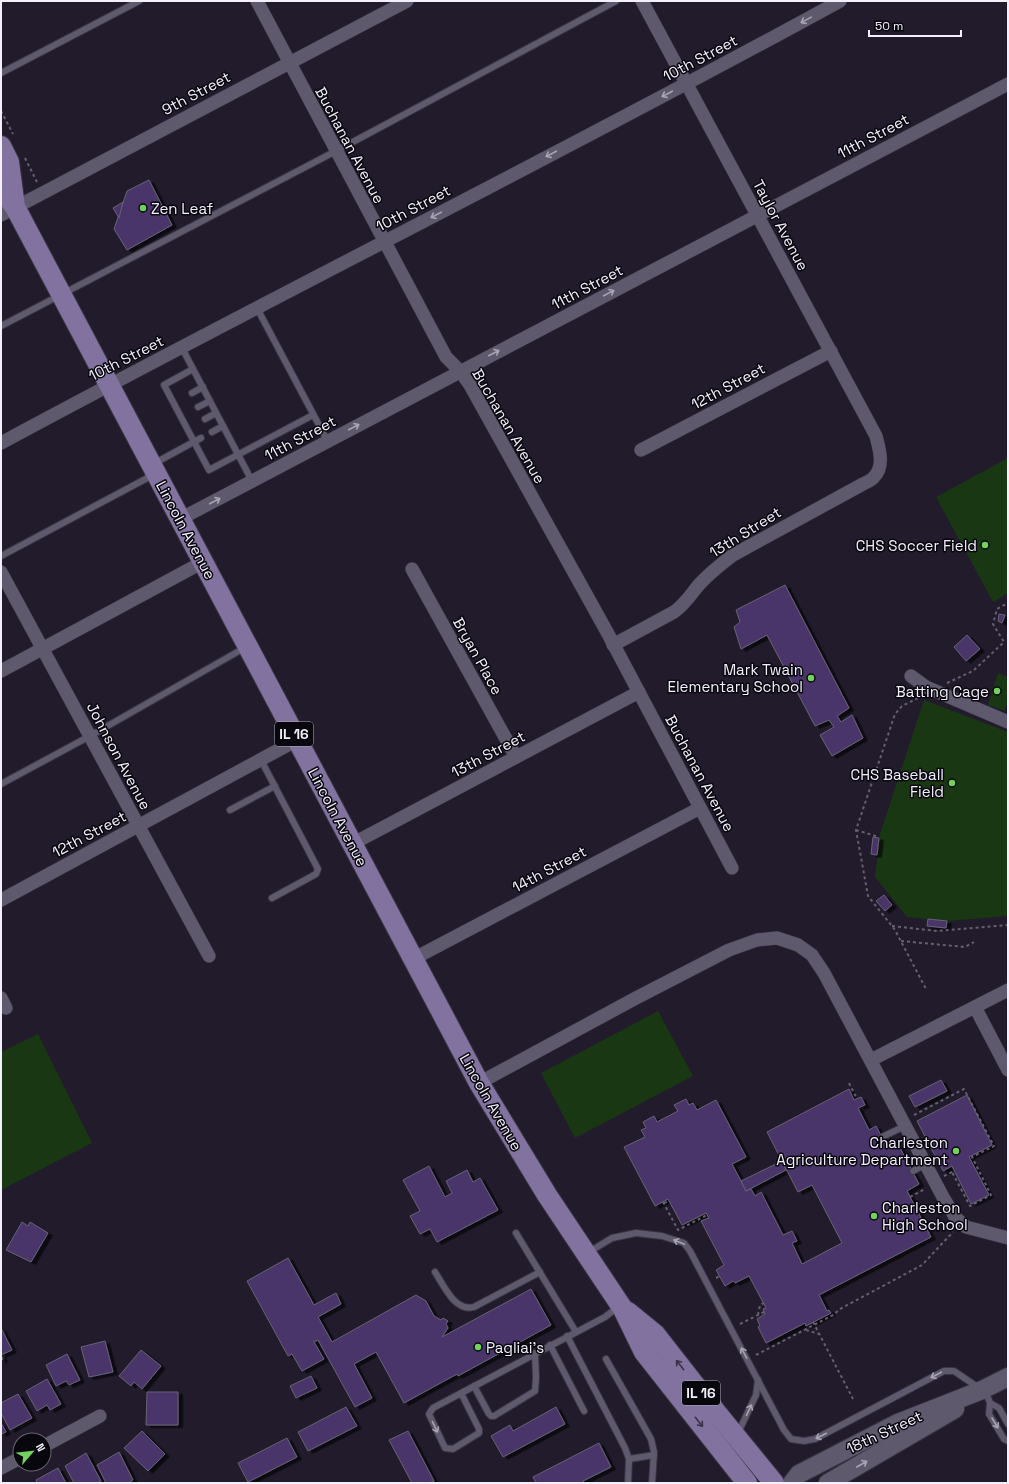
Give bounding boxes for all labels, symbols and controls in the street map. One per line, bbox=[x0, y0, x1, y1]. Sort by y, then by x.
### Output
scale bar bbox=[869, 12, 961, 38]
one-way arrow bbox=[800, 16, 812, 24]
text: 50 m bbox=[875, 18, 903, 34]
street label: 10th Street bbox=[659, 30, 741, 86]
street label: 9th Street bbox=[158, 67, 234, 119]
street label: Buchanan Avenue bbox=[311, 83, 389, 207]
one-way arrow bbox=[661, 91, 673, 98]
street label: 11th Street bbox=[834, 109, 912, 163]
one-way arrow bbox=[546, 151, 558, 159]
street label: Taylor Avenue bbox=[749, 176, 813, 274]
street label: 10th Street bbox=[372, 180, 454, 236]
place label: Zen Leaf bbox=[151, 199, 214, 218]
marker: Zen Leaf bbox=[138, 203, 148, 213]
one-way arrow bbox=[430, 211, 442, 219]
street label: 11th Street bbox=[548, 260, 626, 314]
one-way arrow bbox=[603, 289, 615, 296]
street label: 10th Street bbox=[85, 331, 167, 385]
one-way arrow bbox=[488, 349, 500, 357]
street label: 12th Street bbox=[688, 359, 768, 413]
street label: Buchanan Avenue bbox=[468, 365, 550, 487]
street label: 11th Street bbox=[261, 411, 339, 465]
one-way arrow bbox=[348, 423, 360, 431]
street label: Lincoln Avenue bbox=[152, 478, 220, 583]
one-way arrow bbox=[208, 496, 220, 504]
street label: 13th Street bbox=[706, 502, 785, 562]
place label: CHS Soccer Field bbox=[856, 536, 977, 555]
marker: CHS Soccer Field bbox=[980, 540, 990, 550]
street label: Bryan Place bbox=[449, 614, 507, 698]
place label: Mark Twain Elementary School bbox=[667, 660, 803, 696]
marker: Mark Twain Elementary School bbox=[806, 673, 816, 683]
place label: Batting Cage bbox=[896, 682, 989, 701]
marker: Batting Cage bbox=[992, 686, 1002, 696]
street label: Johnson Avenue bbox=[83, 699, 155, 813]
street label: Buchanan Avenue bbox=[661, 711, 739, 835]
road number: IL 16 bbox=[275, 722, 313, 746]
street label: 13th Street bbox=[448, 727, 528, 781]
street label: Lincoln Avenue bbox=[304, 765, 372, 870]
place label: CHS Baseball Field bbox=[851, 765, 944, 801]
marker: CHS Baseball Field bbox=[947, 778, 957, 788]
street label: 12th Street bbox=[49, 807, 129, 861]
street label: 14th Street bbox=[509, 841, 589, 897]
street label: Lincoln Avenue bbox=[456, 1050, 526, 1154]
place label: Charleston Agriculture Department bbox=[776, 1133, 948, 1169]
marker: Charleston Agriculture Department bbox=[951, 1146, 961, 1156]
place label: Charleston High School bbox=[882, 1198, 968, 1234]
marker: Charleston High School bbox=[869, 1211, 879, 1221]
one-way arrow bbox=[673, 1238, 685, 1245]
place label: Pagliai's bbox=[486, 1338, 544, 1357]
marker: Pagliai's bbox=[473, 1342, 483, 1352]
one-way arrow bbox=[739, 1347, 747, 1359]
one-way arrow bbox=[675, 1360, 684, 1371]
one-way arrow bbox=[930, 1372, 942, 1380]
road number: IL 16 bbox=[682, 1381, 720, 1405]
one-way arrow bbox=[746, 1405, 753, 1417]
street label: 18th Street bbox=[843, 1406, 925, 1458]
one-way arrow bbox=[694, 1417, 703, 1428]
one-way arrow bbox=[991, 1417, 999, 1429]
one-way arrow bbox=[432, 1421, 439, 1433]
north arrow bbox=[12, 1432, 52, 1472]
one-way arrow bbox=[815, 1433, 827, 1440]
text: N bbox=[33, 1441, 49, 1454]
one-way arrow bbox=[856, 1459, 868, 1467]

